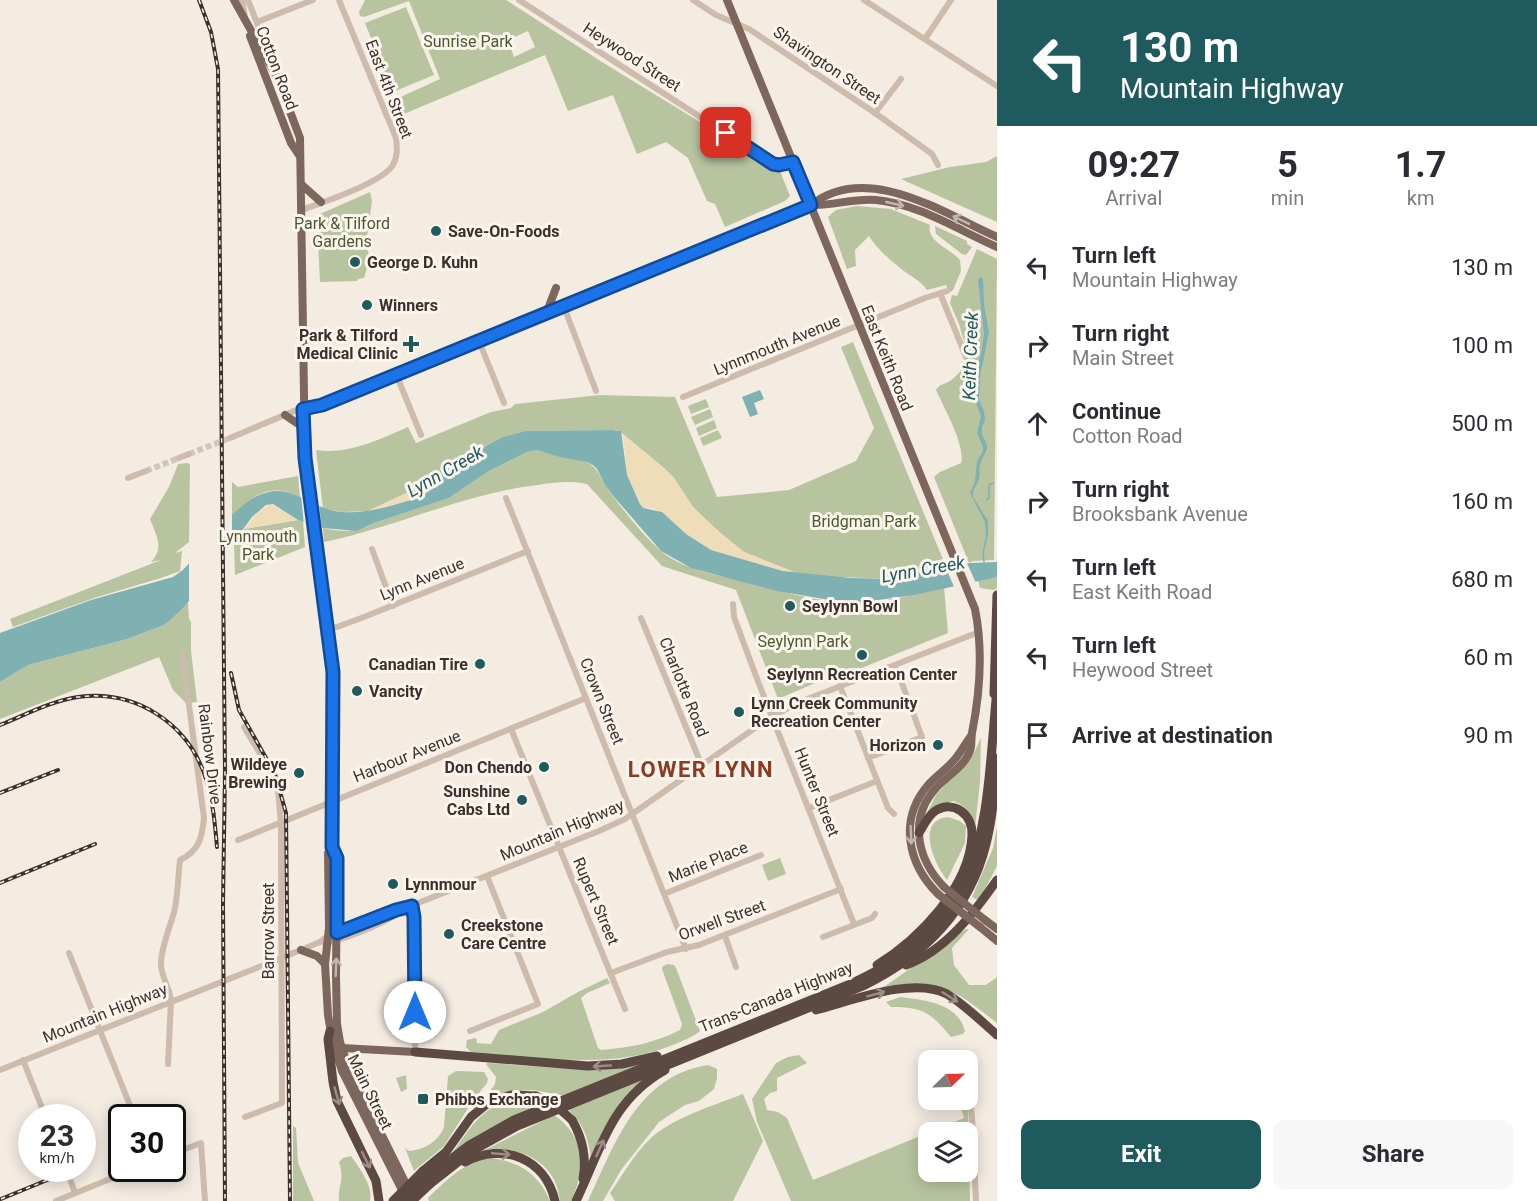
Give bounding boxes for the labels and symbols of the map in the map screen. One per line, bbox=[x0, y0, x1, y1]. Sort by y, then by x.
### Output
street label: Heywood Street bbox=[580, 18, 684, 96]
street label: Shavington Street bbox=[770, 22, 884, 108]
street label: Cotton Road bbox=[252, 23, 302, 113]
park label: Sunrise Park bbox=[423, 32, 514, 51]
street label: East 4th Street bbox=[361, 37, 417, 141]
pin bbox=[700, 107, 751, 158]
one-way arrow bbox=[885, 198, 904, 210]
park label: Park & Tilford Gardens bbox=[294, 214, 390, 251]
one-way arrow bbox=[952, 214, 970, 225]
place label: Save-On-Foods bbox=[448, 222, 559, 241]
marker: Save-On-Foods bbox=[429, 224, 443, 238]
place label: George D. Kuhn bbox=[367, 253, 478, 272]
marker: George D. Kuhn bbox=[348, 255, 362, 269]
place label: Winners bbox=[379, 296, 438, 315]
marker: Winners bbox=[360, 298, 374, 312]
street label: East Keith Road bbox=[857, 302, 917, 414]
water label: Keith Creek bbox=[958, 310, 982, 401]
street label: Lynnmouth Avenue bbox=[711, 311, 843, 379]
place label: Park & Tilford Medical Clinic bbox=[297, 326, 398, 363]
marker: Park & Tilford Medical Clinic bbox=[402, 335, 420, 353]
water label: Lynn Creek bbox=[403, 440, 488, 501]
park label: Bridgman Park bbox=[811, 512, 917, 531]
park label: Lynnmouth Park bbox=[219, 527, 297, 564]
water label: Lynn Creek bbox=[879, 551, 968, 587]
street label: Lynn Avenue bbox=[377, 554, 467, 604]
place label: Seylynn Bowl bbox=[802, 597, 898, 616]
marker: Seylynn Bowl bbox=[783, 599, 797, 613]
park label: Seylynn Park bbox=[758, 632, 849, 651]
street label: Charlotte Road bbox=[655, 634, 713, 740]
marker: Seylynn Recreation Center bbox=[855, 648, 869, 662]
place label: Canadian Tire bbox=[369, 655, 468, 674]
street label: Crown Street bbox=[576, 655, 628, 747]
marker: Canadian Tire bbox=[473, 657, 487, 671]
place label: Seylynn Recreation Center bbox=[767, 665, 957, 684]
place label: Vancity bbox=[369, 682, 424, 701]
marker: Vancity bbox=[350, 684, 364, 698]
place label: Lynn Creek Community Recreation Center bbox=[751, 694, 918, 731]
street label: Rainbow Drive bbox=[194, 703, 226, 805]
marker: Lynn Creek Community Recreation Center bbox=[732, 705, 746, 719]
street label: Harbour Avenue bbox=[351, 726, 463, 786]
place label: Horizon bbox=[870, 736, 926, 755]
marker: Horizon bbox=[931, 738, 945, 752]
street label: Hunter Street bbox=[791, 745, 843, 839]
place label: Wildeye Brewing bbox=[228, 755, 287, 792]
district label: LOWER LYNN bbox=[628, 757, 774, 782]
place label: Don Chendo bbox=[445, 758, 532, 777]
marker: Don Chendo bbox=[537, 760, 551, 774]
marker: Wildeye Brewing bbox=[292, 766, 306, 780]
place label: Sunshine Cabs Ltd bbox=[443, 782, 510, 819]
marker: Sunshine Cabs Ltd bbox=[515, 793, 529, 807]
street label: Mountain Highway bbox=[497, 795, 627, 865]
one-way arrow bbox=[905, 825, 916, 845]
street label: Marie Place bbox=[666, 837, 750, 887]
street label: Rupert Street bbox=[569, 854, 623, 948]
place label: Lynnmour bbox=[405, 875, 477, 894]
marker: Lynnmour bbox=[386, 877, 400, 891]
street label: Barrow Street bbox=[259, 883, 278, 979]
street label: Orwell Street bbox=[676, 896, 768, 944]
place label: Creekstone Care Centre bbox=[461, 916, 547, 953]
marker: Creekstone Care Centre bbox=[442, 927, 456, 941]
street label: Trans-Canada Highway bbox=[696, 957, 856, 1037]
one-way arrow bbox=[330, 958, 342, 978]
street label: Mountain Highway bbox=[40, 979, 170, 1047]
position arrow bbox=[383, 980, 447, 1044]
one-way arrow bbox=[866, 988, 885, 999]
one-way arrow bbox=[941, 992, 958, 1004]
north arrow bbox=[918, 1050, 978, 1110]
street label: Main Street bbox=[344, 1051, 396, 1133]
one-way arrow bbox=[593, 1060, 613, 1071]
one-way arrow bbox=[332, 1087, 343, 1106]
place label: Phibbs Exchange bbox=[435, 1090, 559, 1109]
marker: Phibbs Exchange bbox=[416, 1092, 430, 1106]
speed limit sign: 30 bbox=[108, 1104, 186, 1182]
one-way arrow bbox=[595, 1139, 606, 1157]
one-way arrow bbox=[490, 1148, 510, 1159]
one-way arrow bbox=[361, 1151, 372, 1169]

